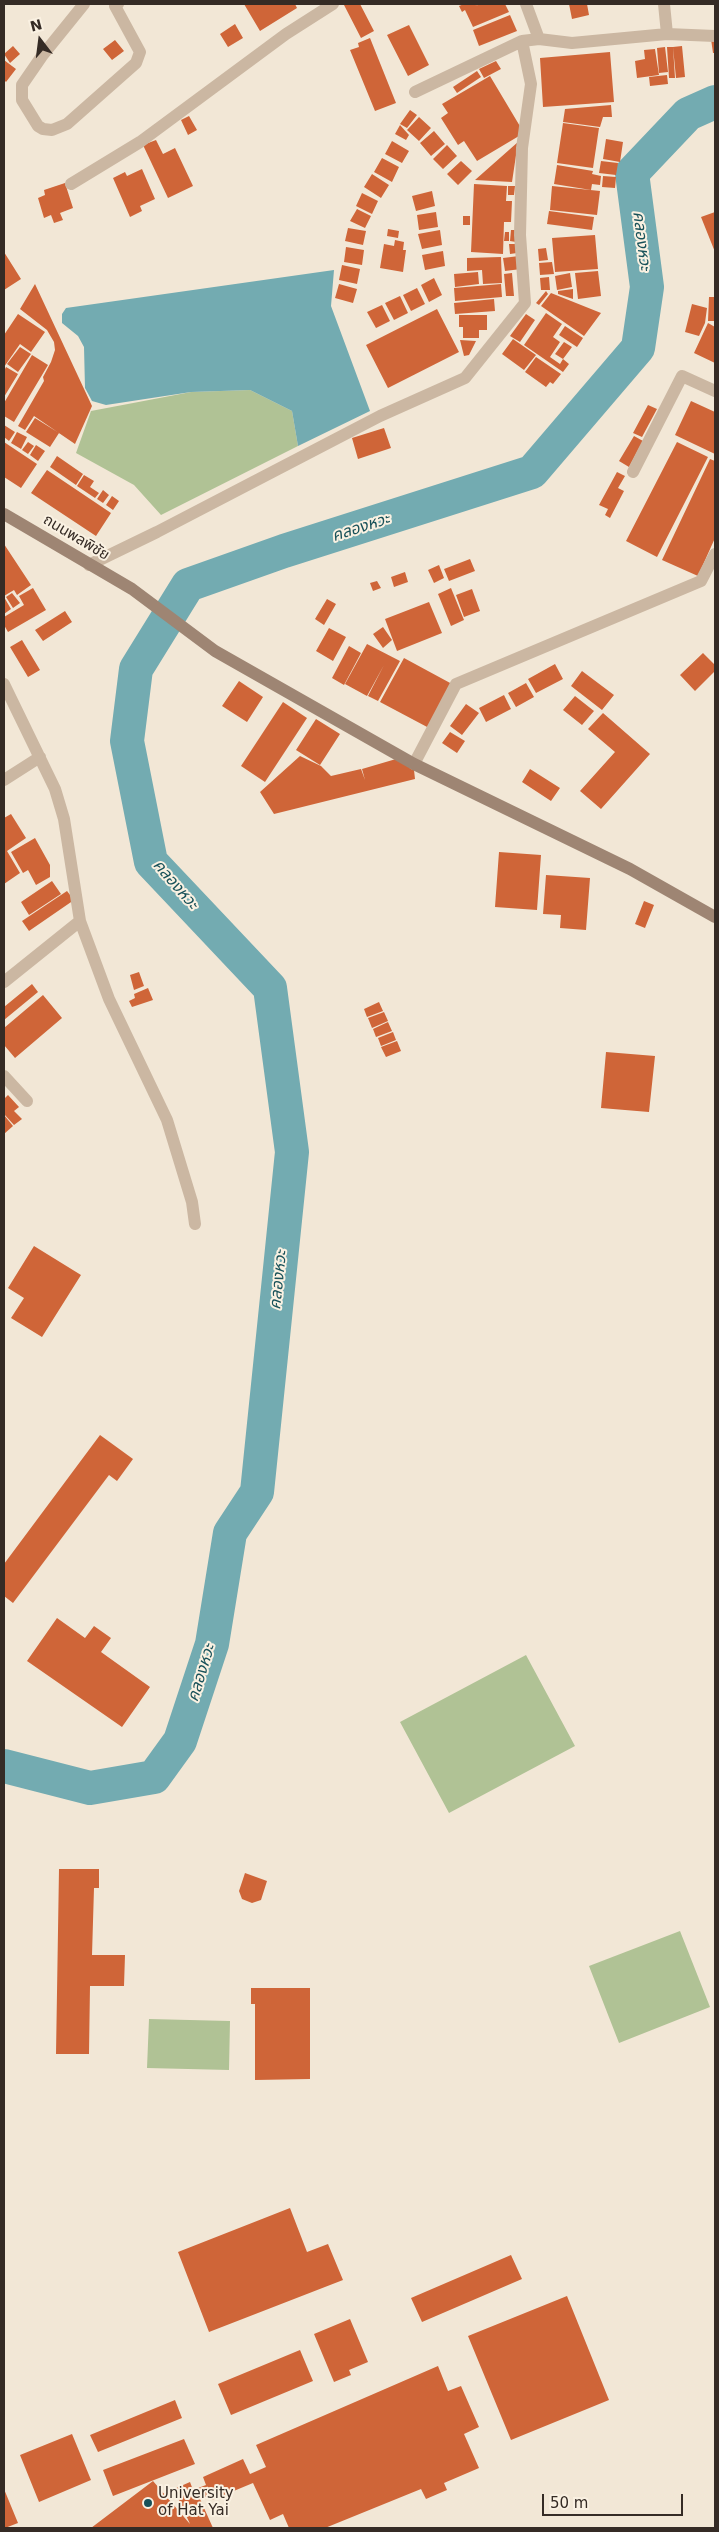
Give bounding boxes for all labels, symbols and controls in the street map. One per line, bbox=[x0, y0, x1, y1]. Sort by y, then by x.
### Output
north arrow bbox=[15, 15, 65, 65]
text: N bbox=[28, 16, 44, 35]
water label: คลองหวะ bbox=[628, 210, 654, 272]
water label: คลองหวะ bbox=[330, 510, 392, 546]
street label: ถนนพลพิชัย bbox=[40, 511, 112, 565]
water label: คลองหวะ bbox=[148, 856, 202, 914]
water label: คลองหวะ bbox=[266, 1249, 292, 1311]
water label: คลองหวะ bbox=[184, 1642, 220, 1704]
scale bar bbox=[544, 2484, 685, 2516]
place label: University of Hat Yai bbox=[158, 2485, 234, 2520]
text: 50 m bbox=[550, 2494, 588, 2512]
marker: University of Hat Yai bbox=[142, 2497, 154, 2509]

